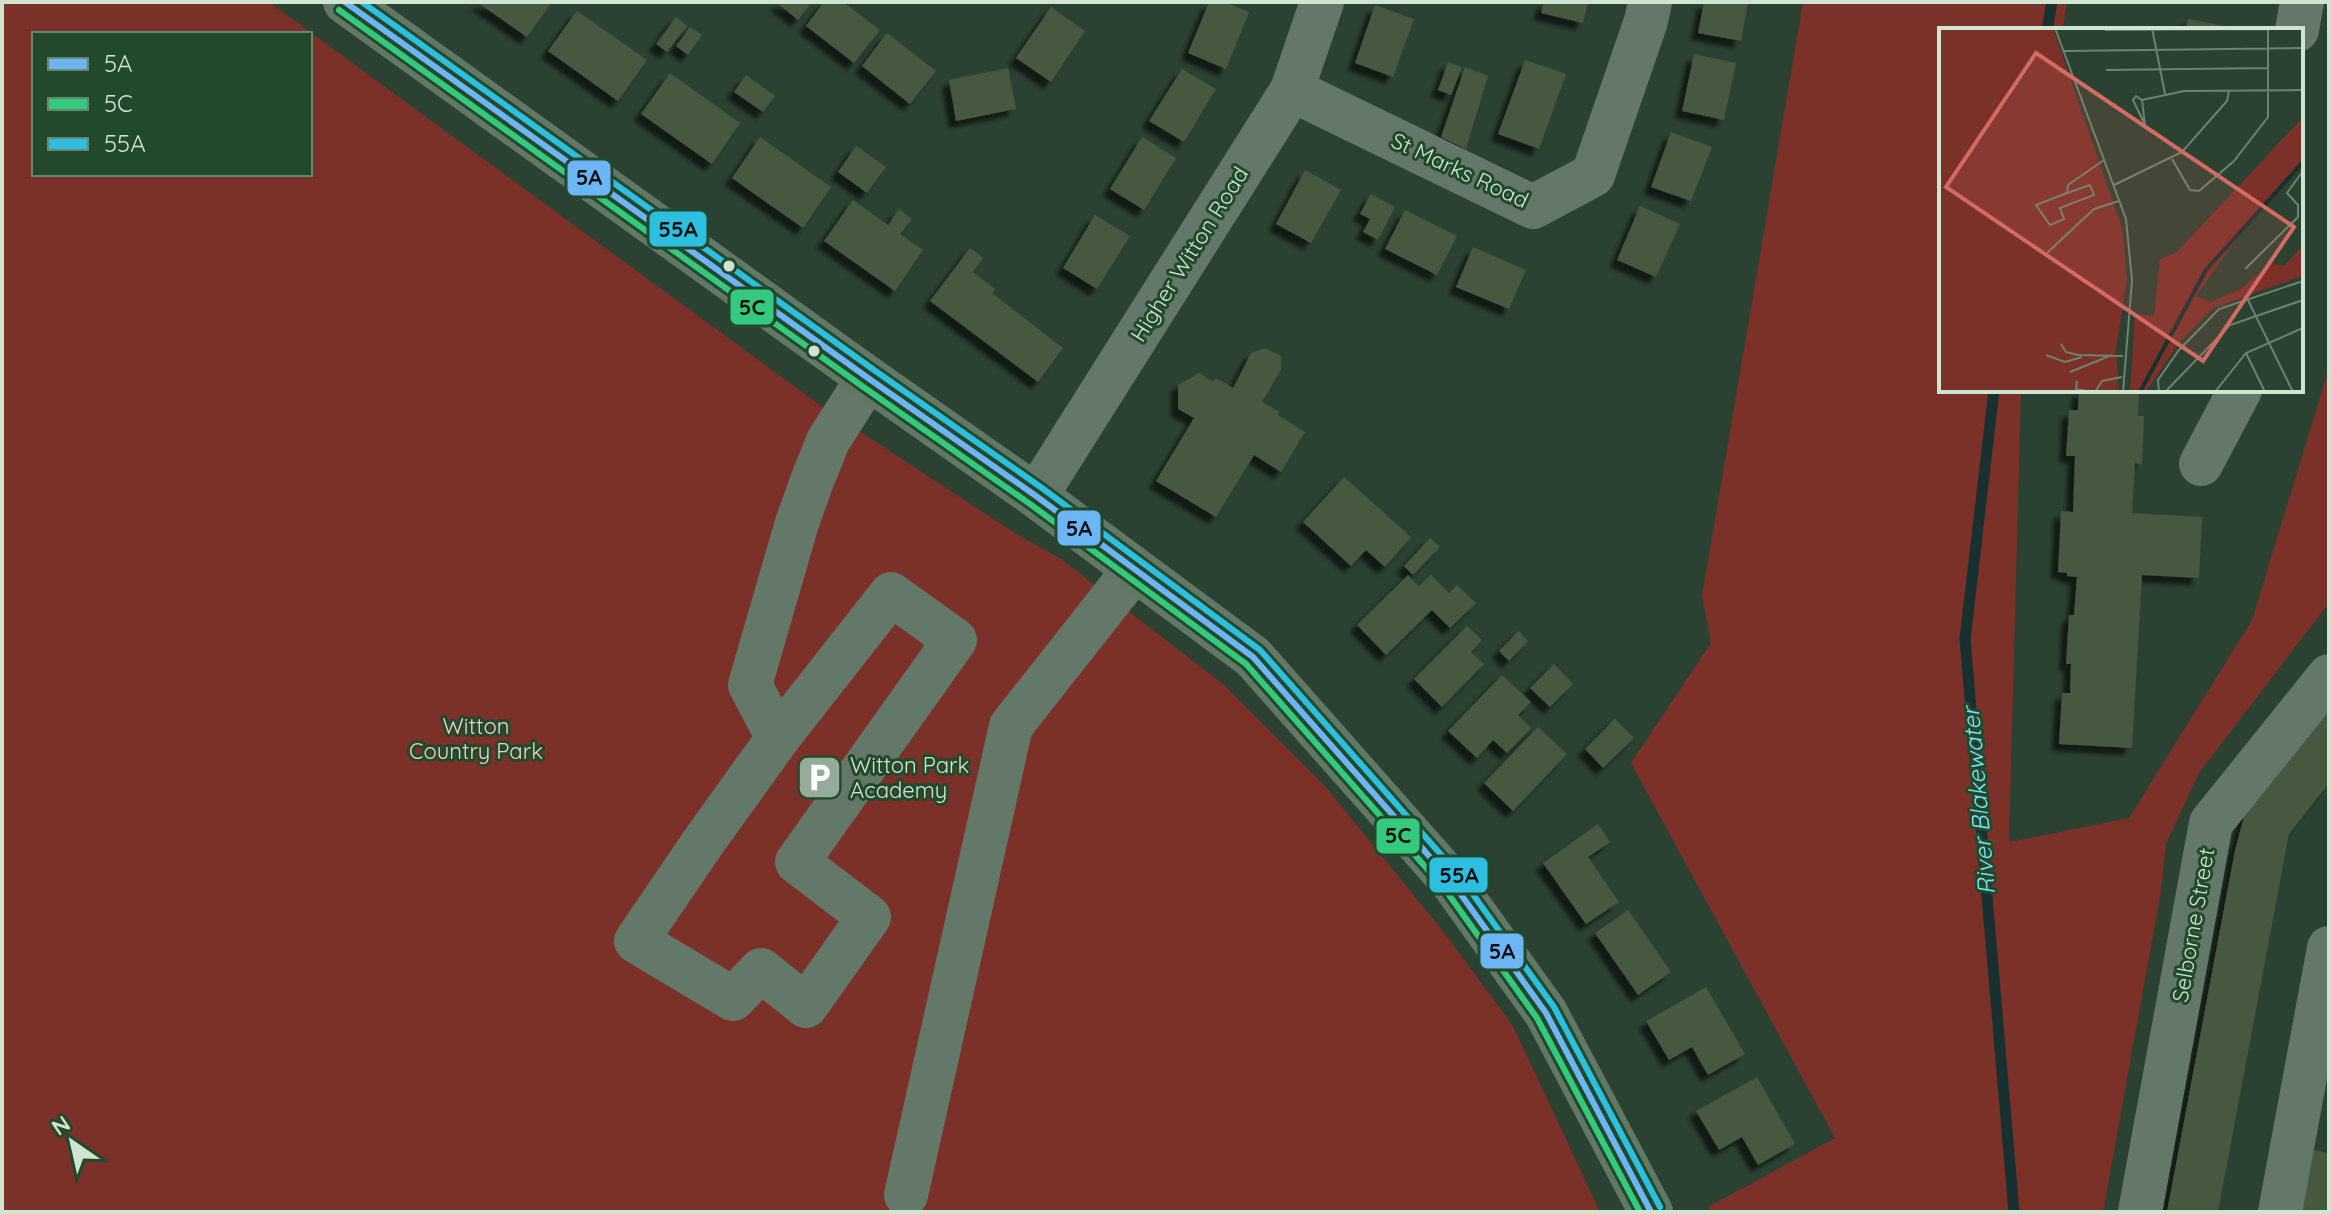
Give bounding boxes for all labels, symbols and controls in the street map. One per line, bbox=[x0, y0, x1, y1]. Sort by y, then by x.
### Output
inset map bbox=[1939, 28, 2303, 392]
legend bbox=[32, 32, 312, 176]
text: 5A bbox=[104, 48, 133, 78]
text: 5C bbox=[104, 88, 133, 118]
street label: St Marks Road bbox=[1387, 126, 1533, 214]
text: 55A bbox=[104, 128, 146, 158]
line badge: 5A bbox=[566, 159, 612, 197]
street label: Higher Witton Road bbox=[1124, 161, 1254, 347]
text: 5A bbox=[576, 163, 602, 191]
line badge: 55A bbox=[648, 210, 708, 248]
text: 55A bbox=[658, 215, 698, 243]
unlabelled marker bbox=[721, 258, 737, 274]
line badge: 5C bbox=[729, 288, 775, 326]
text: 5C bbox=[739, 293, 765, 321]
unlabelled marker bbox=[806, 343, 822, 359]
line badge: 5A bbox=[1056, 509, 1102, 547]
text: 5A bbox=[1066, 514, 1092, 542]
water label: River Blakewater bbox=[1955, 703, 2001, 896]
park label: Witton Country Park bbox=[409, 712, 543, 765]
place label: Witton Park Academy bbox=[850, 751, 969, 804]
parking icon: Witton Park Academy bbox=[795, 754, 843, 802]
line badge: 5C bbox=[1375, 817, 1421, 855]
text: 5C bbox=[1385, 821, 1411, 849]
street label: Selborne Street bbox=[2166, 846, 2220, 1004]
line badge: 55A bbox=[1428, 856, 1489, 894]
text: 55A bbox=[1439, 861, 1479, 889]
line badge: 5A bbox=[1479, 932, 1525, 970]
text: 5A bbox=[1489, 937, 1515, 965]
north arrow bbox=[32, 1102, 112, 1182]
text: N bbox=[46, 1109, 75, 1142]

